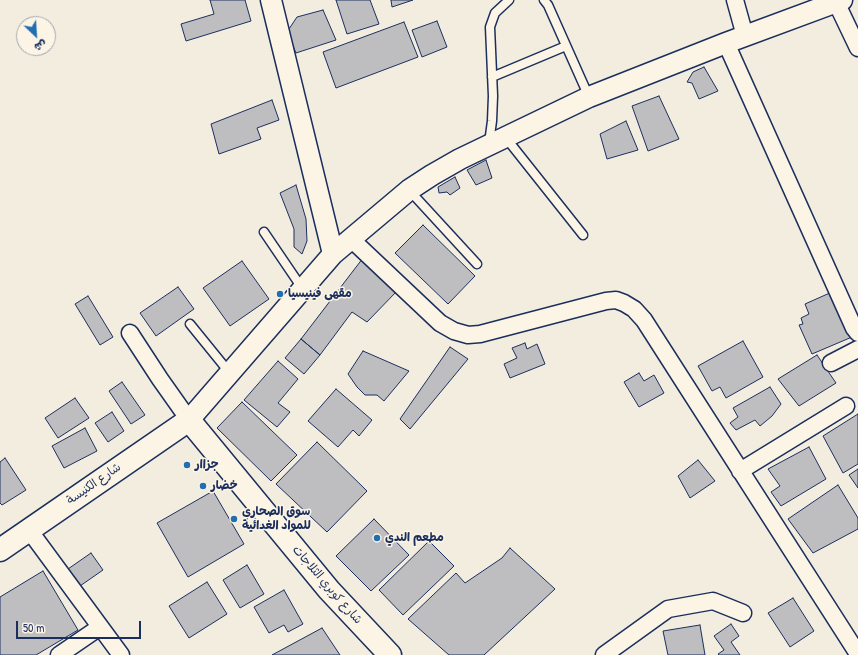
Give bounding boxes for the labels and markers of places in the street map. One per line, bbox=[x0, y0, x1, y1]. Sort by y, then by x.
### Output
place label: مقهى فينيسيا bbox=[288, 287, 352, 301]
marker: مقهى فينيسيا bbox=[275, 289, 285, 299]
place label: جزاار bbox=[195, 458, 219, 472]
marker: جزاار bbox=[182, 460, 192, 470]
place label: خضار bbox=[211, 479, 238, 493]
marker: خضار bbox=[198, 481, 208, 491]
place label: سوق الصحاري للمواد الغدائية bbox=[242, 505, 311, 533]
marker: سوق الصحاري للمواد الغدائية bbox=[229, 514, 239, 524]
place label: مطعم الندي bbox=[385, 531, 444, 545]
marker: مطعم الندي bbox=[372, 533, 382, 543]

